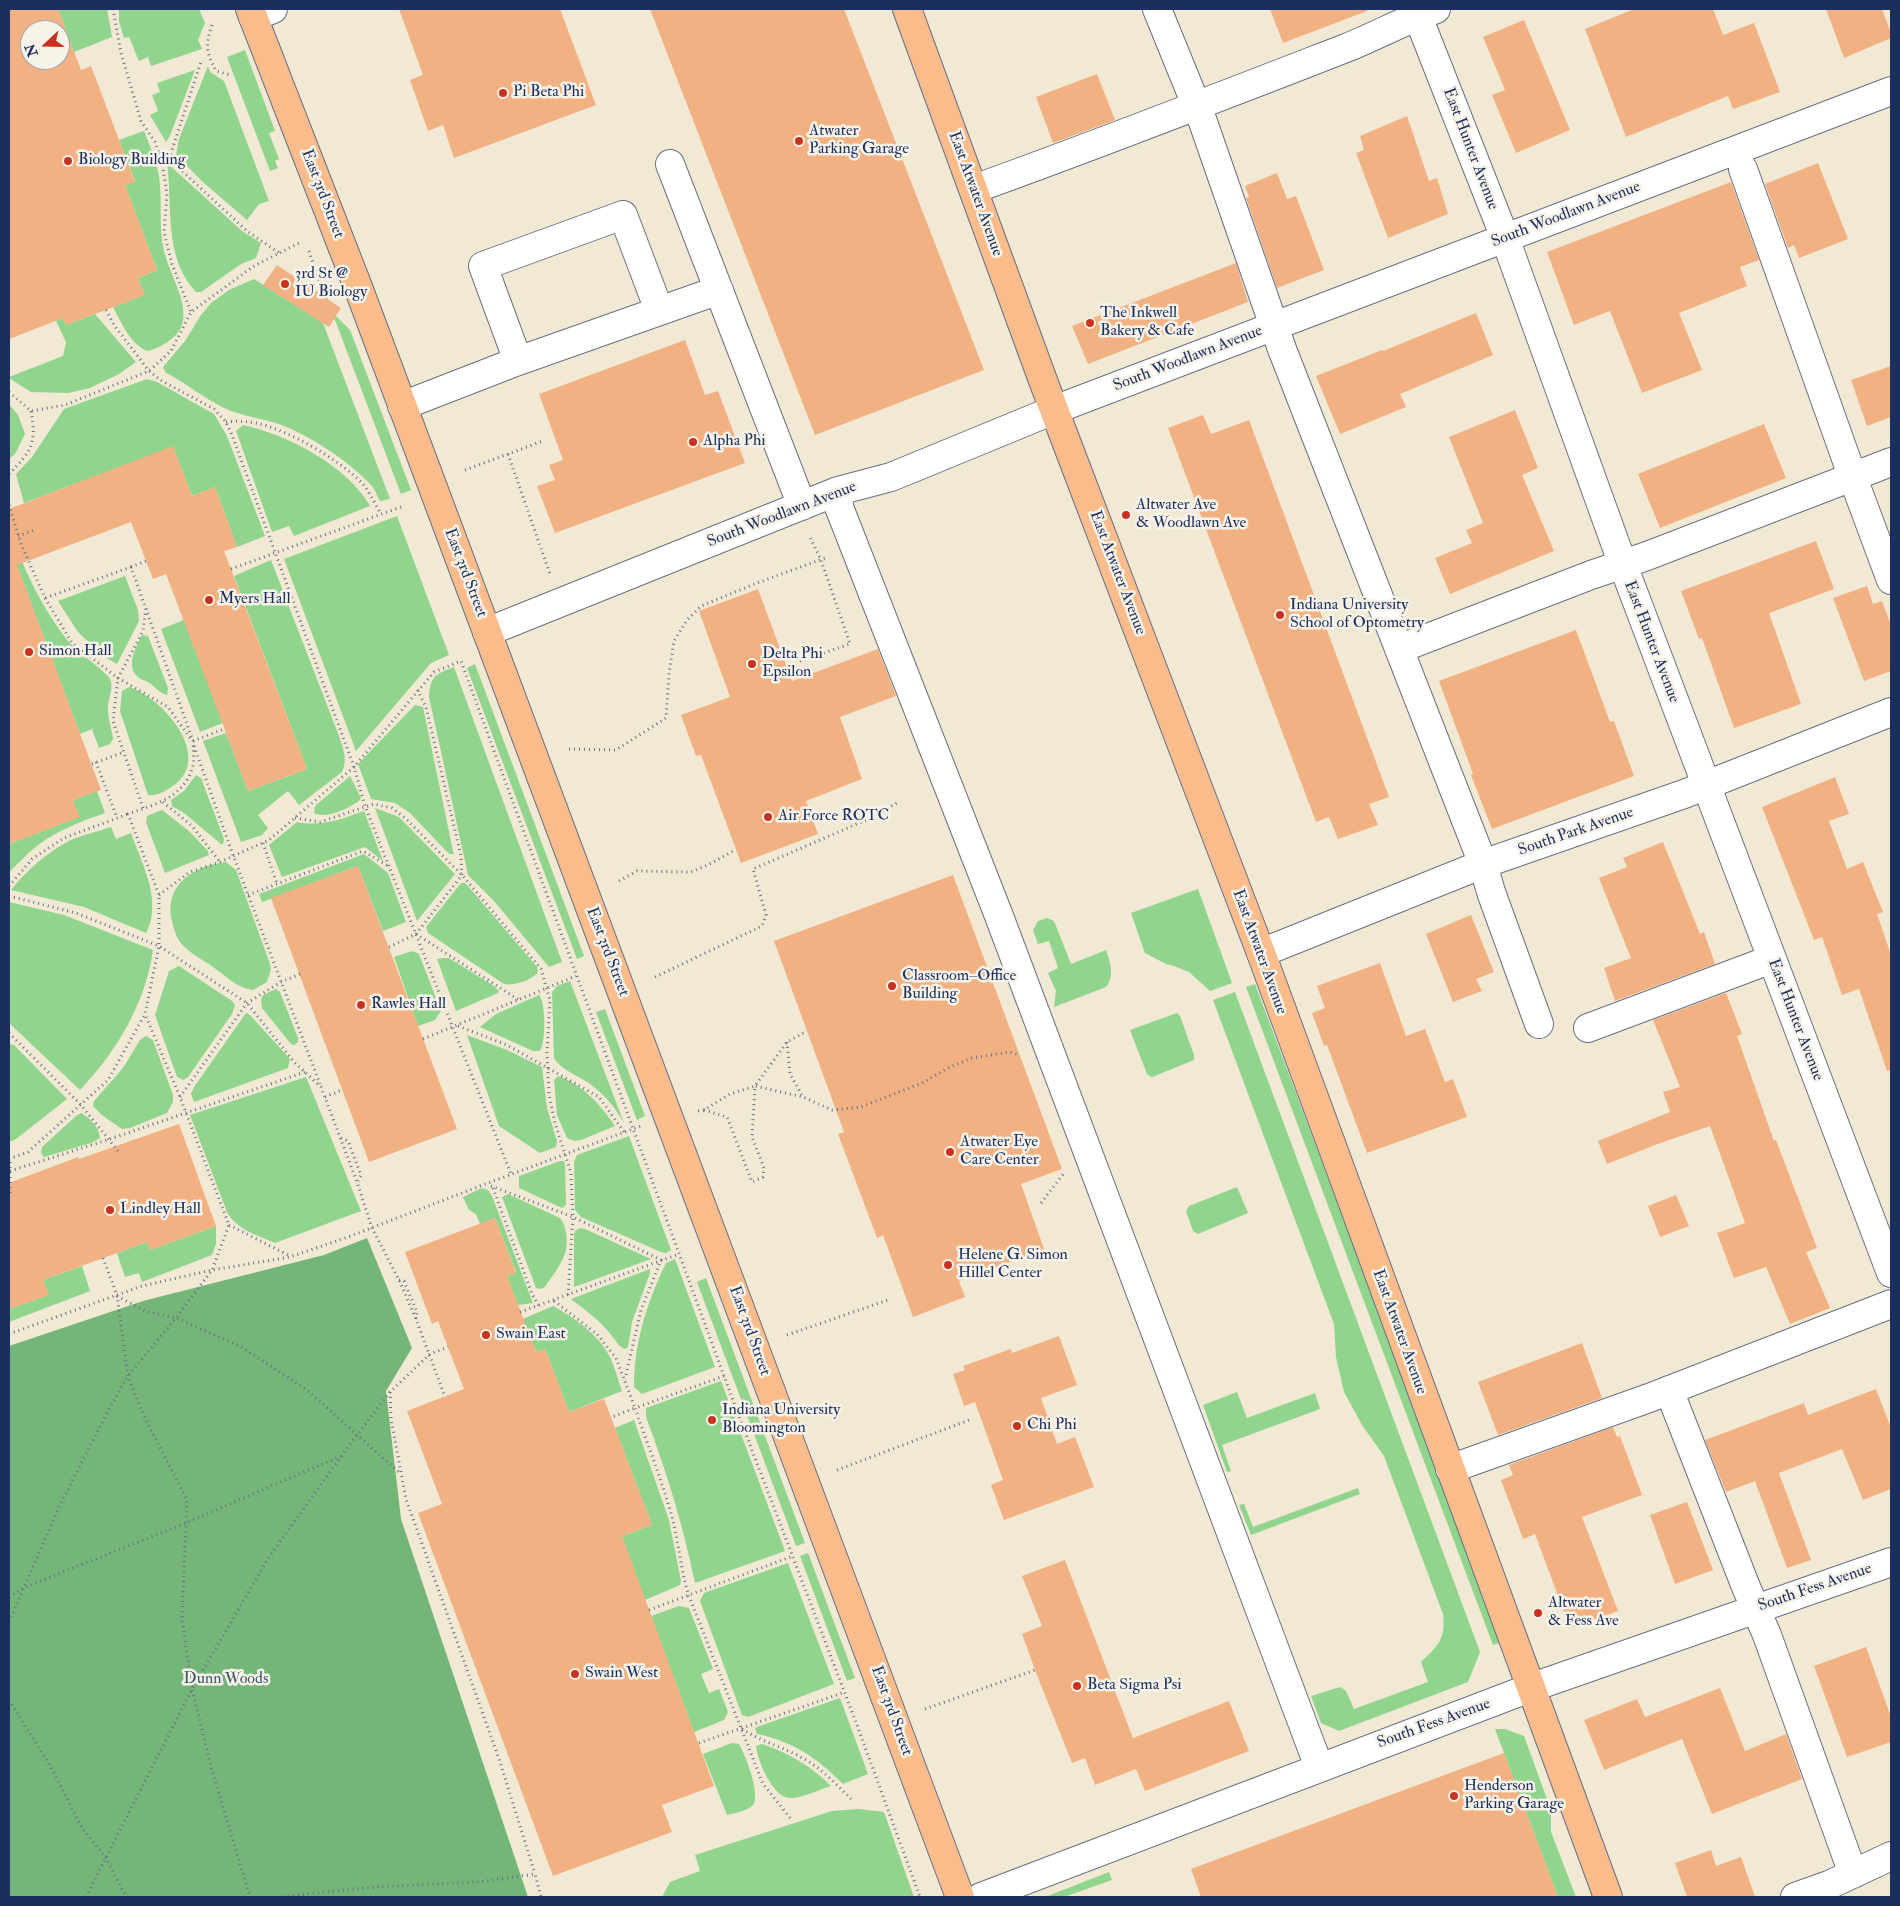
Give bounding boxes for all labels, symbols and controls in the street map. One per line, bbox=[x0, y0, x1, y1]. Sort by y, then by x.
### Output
north arrow bbox=[20, 20, 70, 70]
text: N bbox=[21, 41, 42, 59]
place label: Pi Beta Phi bbox=[513, 83, 584, 103]
street label: East Hunter Avenue bbox=[1438, 85, 1502, 213]
marker: Pi Beta Phi bbox=[497, 87, 509, 99]
place label: Atwater Parking Garage bbox=[809, 122, 909, 160]
street label: East Atwater Avenue bbox=[944, 129, 1006, 259]
marker: Atwater Parking Garage bbox=[793, 135, 805, 147]
street label: East 3rd Street bbox=[296, 147, 348, 241]
place label: Biology Building bbox=[78, 151, 186, 171]
marker: Biology Building bbox=[62, 155, 74, 167]
street label: South Woodlawn Avenue bbox=[1489, 178, 1643, 252]
place label: 3rd St @ IU Biology bbox=[295, 265, 367, 303]
marker: 3rd St @ IU Biology bbox=[279, 278, 291, 290]
place label: The Inkwell Bakery & Cafe bbox=[1100, 304, 1194, 342]
marker: The Inkwell Bakery & Cafe bbox=[1084, 317, 1096, 329]
street label: South Woodlawn Avenue bbox=[1111, 322, 1265, 396]
place label: Alpha Phi bbox=[703, 432, 766, 452]
marker: Alpha Phi bbox=[687, 436, 699, 448]
street label: South Woodlawn Avenue bbox=[705, 478, 859, 552]
place label: Altwater Ave & Woodlawn Ave bbox=[1136, 496, 1246, 534]
street label: East Atwater Avenue bbox=[1084, 508, 1150, 638]
marker: Altwater Ave & Woodlawn Ave bbox=[1120, 509, 1132, 521]
street label: East 3rd Street bbox=[439, 526, 491, 620]
street label: East Hunter Avenue bbox=[1619, 578, 1683, 706]
place label: Myers Hall bbox=[219, 590, 290, 610]
marker: Myers Hall bbox=[203, 594, 215, 606]
place label: Indiana University School of Optometry bbox=[1290, 596, 1424, 634]
marker: Indiana University School of Optometry bbox=[1274, 609, 1286, 621]
place label: Simon Hall bbox=[39, 642, 112, 662]
place label: Delta Phi Epsilon bbox=[762, 645, 823, 683]
marker: Simon Hall bbox=[23, 646, 35, 658]
marker: Delta Phi Epsilon bbox=[746, 658, 758, 670]
street label: South Park Avenue bbox=[1516, 803, 1636, 861]
place label: Air Force ROTC bbox=[778, 807, 889, 827]
marker: Air Force ROTC bbox=[762, 811, 774, 823]
street label: East Atwater Avenue bbox=[1228, 887, 1290, 1017]
street label: East 3rd Street bbox=[581, 905, 633, 999]
street label: East Hunter Avenue bbox=[1763, 956, 1827, 1084]
place label: Classroom–Office Building bbox=[902, 967, 1016, 1005]
marker: Classroom–Office Building bbox=[886, 980, 898, 992]
place label: Rawles Hall bbox=[371, 995, 446, 1015]
marker: Rawles Hall bbox=[355, 999, 367, 1011]
place label: Atwater Eye Care Center bbox=[960, 1133, 1039, 1171]
marker: Atwater Eye Care Center bbox=[944, 1146, 956, 1158]
place label: Lindley Hall bbox=[120, 1200, 201, 1220]
marker: Lindley Hall bbox=[104, 1204, 116, 1216]
place label: Helene G. Simon Hillel Center bbox=[958, 1246, 1068, 1284]
marker: Helene G. Simon Hillel Center bbox=[942, 1259, 954, 1271]
street label: East Atwater Avenue bbox=[1368, 1267, 1430, 1397]
street label: East 3rd Street bbox=[724, 1284, 774, 1378]
place label: Swain East bbox=[496, 1325, 566, 1345]
marker: Swain East bbox=[480, 1329, 492, 1341]
place label: Indiana University Bloomington bbox=[722, 1401, 840, 1439]
marker: Indiana University Bloomington bbox=[706, 1414, 718, 1426]
place label: Chi Phi bbox=[1027, 1416, 1077, 1436]
marker: Chi Phi bbox=[1011, 1420, 1023, 1432]
street label: South Fess Avenue bbox=[1756, 1560, 1874, 1616]
place label: Altwater & Fess Ave bbox=[1548, 1594, 1619, 1632]
marker: Altwater & Fess Ave bbox=[1532, 1607, 1544, 1619]
place label: Swain West bbox=[585, 1664, 658, 1684]
street label: East 3rd Street bbox=[866, 1664, 916, 1758]
marker: Swain West bbox=[569, 1668, 581, 1680]
park label: Dunn Woods bbox=[184, 1670, 268, 1690]
place label: Beta Sigma Psi bbox=[1087, 1676, 1181, 1696]
marker: Beta Sigma Psi bbox=[1071, 1680, 1083, 1692]
street label: South Fess Avenue bbox=[1375, 1695, 1493, 1753]
place label: Henderson Parking Garage bbox=[1464, 1777, 1564, 1815]
marker: Henderson Parking Garage bbox=[1448, 1790, 1460, 1802]

